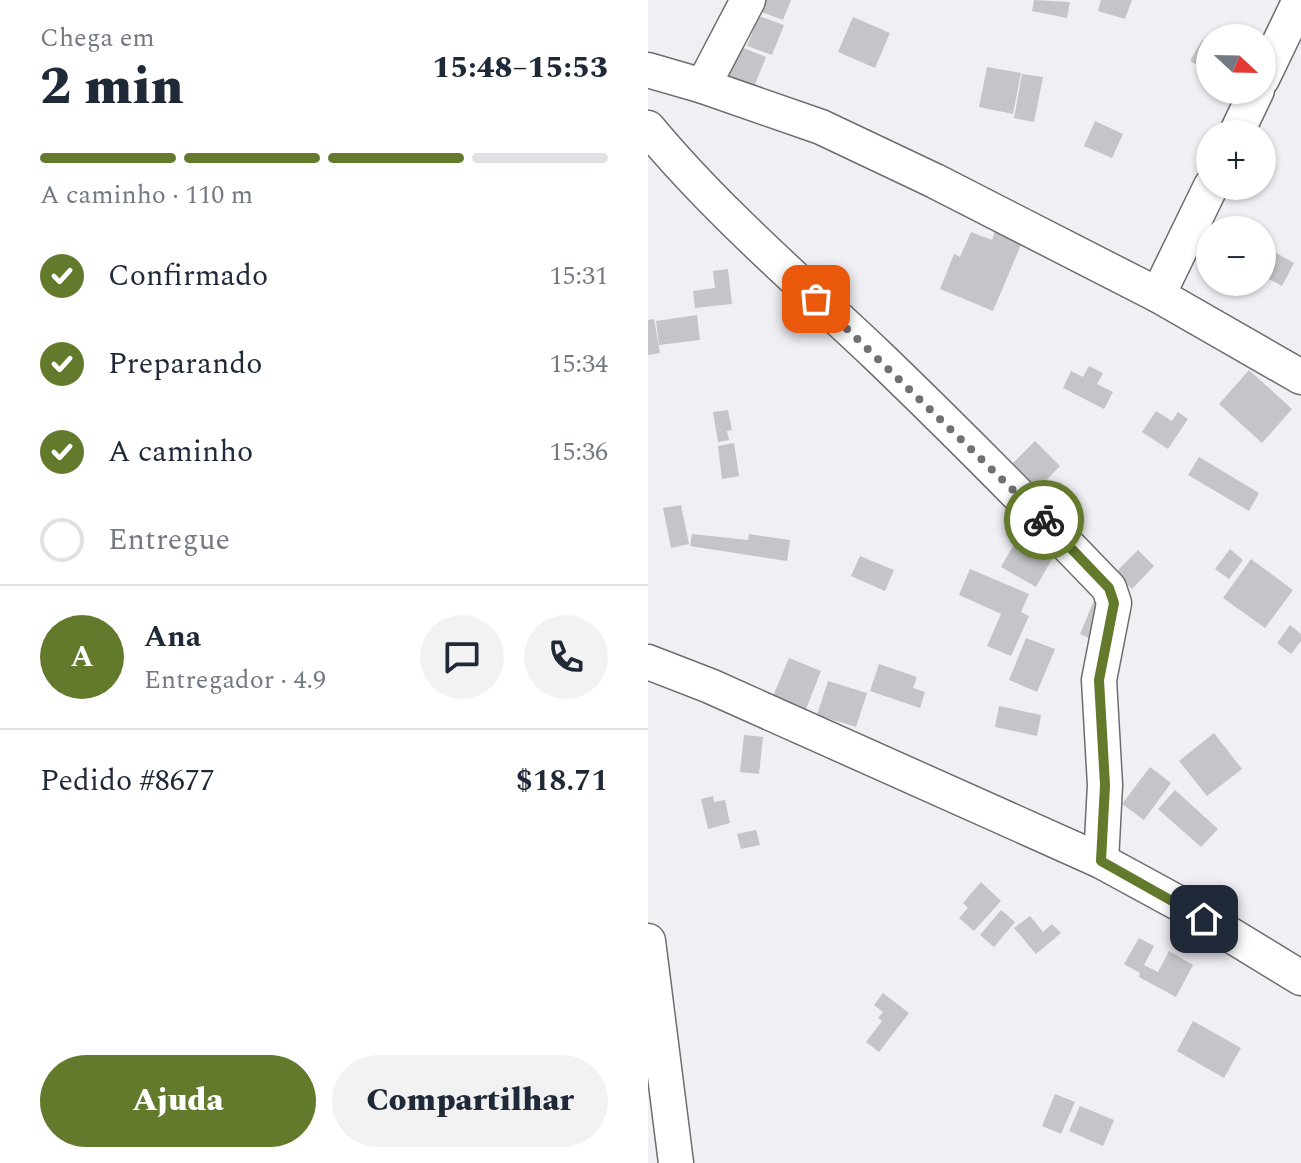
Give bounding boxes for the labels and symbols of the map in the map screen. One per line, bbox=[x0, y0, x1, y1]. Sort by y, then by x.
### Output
north arrow bbox=[1196, 24, 1276, 104]
pin bbox=[782, 265, 850, 333]
courier bbox=[1004, 480, 1084, 560]
pin bbox=[1170, 885, 1238, 953]

